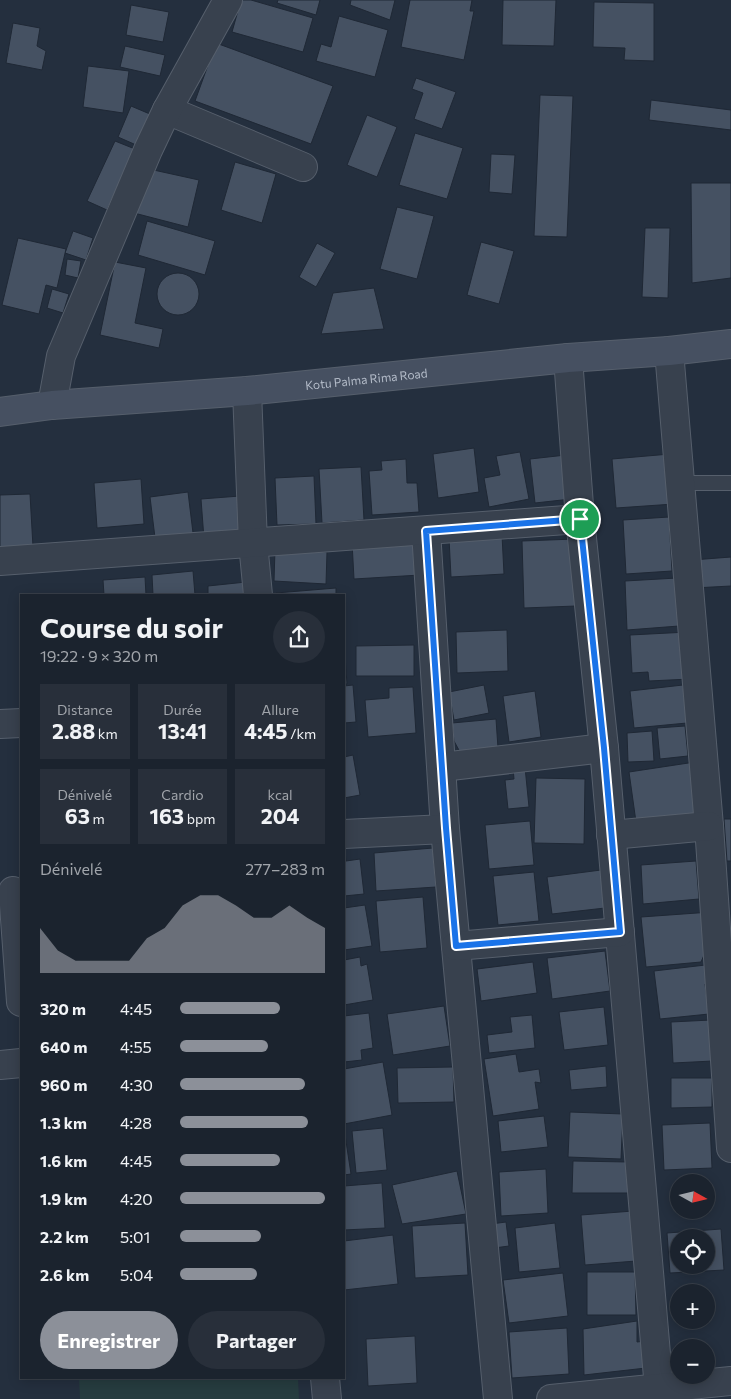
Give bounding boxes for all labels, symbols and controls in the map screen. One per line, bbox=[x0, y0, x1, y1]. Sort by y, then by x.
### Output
street label: Kotu Palma Rima Road bbox=[305, 365, 428, 392]
pin bbox=[559, 498, 601, 540]
icon: arrive bbox=[566, 505, 594, 533]
text: Course du soir bbox=[40, 610, 223, 644]
button: share bbox=[273, 611, 325, 663]
text: 19:22 · 9 × 320 m bbox=[40, 646, 158, 665]
text: Distance bbox=[57, 701, 113, 718]
text: Durée bbox=[163, 701, 202, 718]
text: Allure bbox=[261, 701, 299, 718]
text: 2.88 bbox=[52, 718, 95, 743]
text: 13:41 bbox=[158, 718, 207, 743]
text: 4:45 bbox=[244, 718, 288, 743]
text: km bbox=[95, 725, 118, 742]
text: /km bbox=[288, 725, 316, 742]
text: Dénivelé bbox=[58, 786, 112, 803]
text: Cardio bbox=[161, 786, 204, 803]
text: kcal bbox=[268, 786, 293, 803]
text: 63 bbox=[65, 803, 90, 828]
text: 163 bbox=[149, 803, 184, 828]
text: 204 bbox=[261, 803, 299, 828]
text: m bbox=[90, 810, 105, 827]
text: bpm bbox=[184, 810, 216, 827]
text: Dénivelé bbox=[40, 859, 102, 878]
text: 277–283 m bbox=[245, 859, 325, 878]
text: 320 m bbox=[40, 999, 86, 1018]
text: 4:45 bbox=[120, 999, 152, 1018]
text: 640 m bbox=[40, 1037, 87, 1056]
text: 4:55 bbox=[120, 1037, 152, 1056]
text: 960 m bbox=[40, 1075, 87, 1094]
text: 4:30 bbox=[120, 1075, 153, 1094]
text: 1.3 km bbox=[40, 1113, 87, 1132]
text: 4:28 bbox=[120, 1113, 152, 1132]
text: 1.6 km bbox=[40, 1151, 87, 1170]
text: 4:45 bbox=[120, 1151, 152, 1170]
north arrow bbox=[670, 1174, 715, 1219]
map controls bbox=[670, 1174, 715, 1384]
text: 1.9 km bbox=[40, 1189, 87, 1208]
text: 4:20 bbox=[120, 1189, 153, 1208]
text: 2.2 km bbox=[40, 1227, 89, 1246]
text: 5:01 bbox=[120, 1227, 150, 1246]
button: locate bbox=[670, 1229, 715, 1274]
text: 2.6 km bbox=[40, 1265, 89, 1284]
text: 5:04 bbox=[120, 1265, 153, 1284]
button: + bbox=[670, 1284, 715, 1329]
button: Enregistrer bbox=[40, 1311, 178, 1369]
button: Partager bbox=[188, 1311, 325, 1369]
button: − bbox=[670, 1339, 715, 1384]

